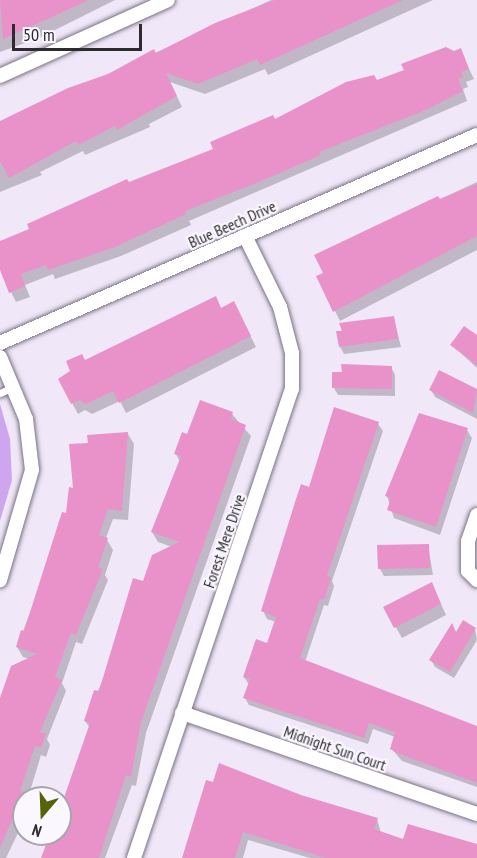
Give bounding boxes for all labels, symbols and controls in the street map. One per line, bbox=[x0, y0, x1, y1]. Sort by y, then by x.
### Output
scale bar bbox=[15, 12, 146, 50]
text: 50 m bbox=[23, 23, 55, 46]
street label: Blue Beech Drive bbox=[185, 196, 279, 252]
street label: Forest Mere Drive bbox=[199, 492, 249, 590]
street label: Midnight Sun Court bbox=[281, 722, 389, 774]
north arrow bbox=[12, 786, 72, 846]
text: N bbox=[29, 820, 44, 842]

